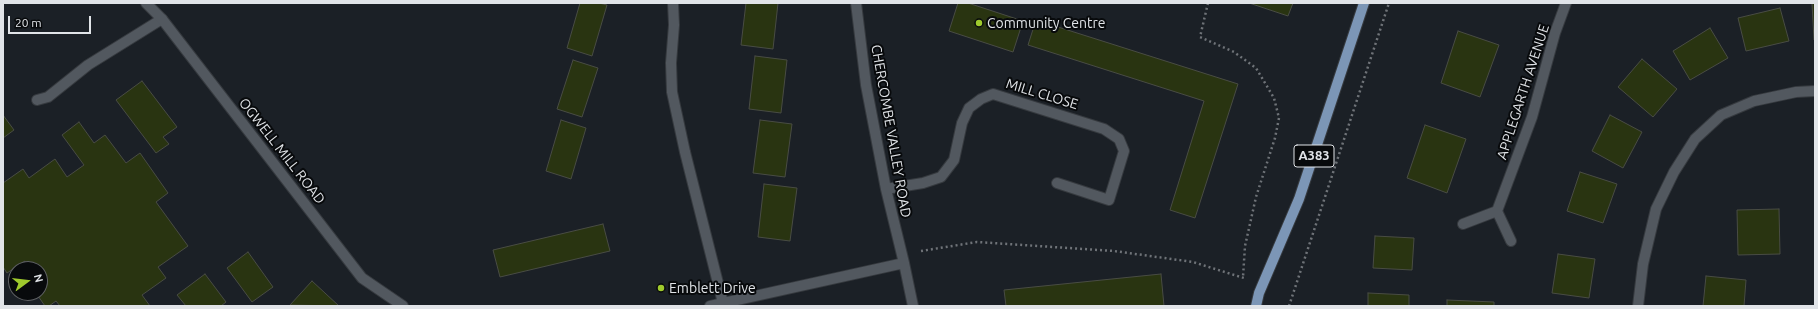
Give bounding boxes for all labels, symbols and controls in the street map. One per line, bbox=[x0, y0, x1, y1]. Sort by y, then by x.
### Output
scale bar bbox=[10, 8, 93, 34]
place label: Community Centre bbox=[987, 15, 1106, 31]
text: 20 m bbox=[15, 16, 42, 29]
marker: Community Centre bbox=[974, 18, 984, 28]
street label: APPLEGARTH AVENUE bbox=[1493, 22, 1553, 162]
street label: CHERCOMBE VALLEY ROAD bbox=[868, 43, 914, 219]
street label: MILL CLOSE bbox=[1004, 75, 1080, 113]
street label: OGWELL MILL ROAD bbox=[235, 95, 329, 207]
road number: A383 bbox=[1294, 145, 1334, 167]
north arrow bbox=[8, 261, 48, 301]
text: N bbox=[32, 273, 45, 284]
place label: Emblett Drive bbox=[669, 280, 756, 296]
marker: Emblett Drive bbox=[656, 283, 666, 293]

